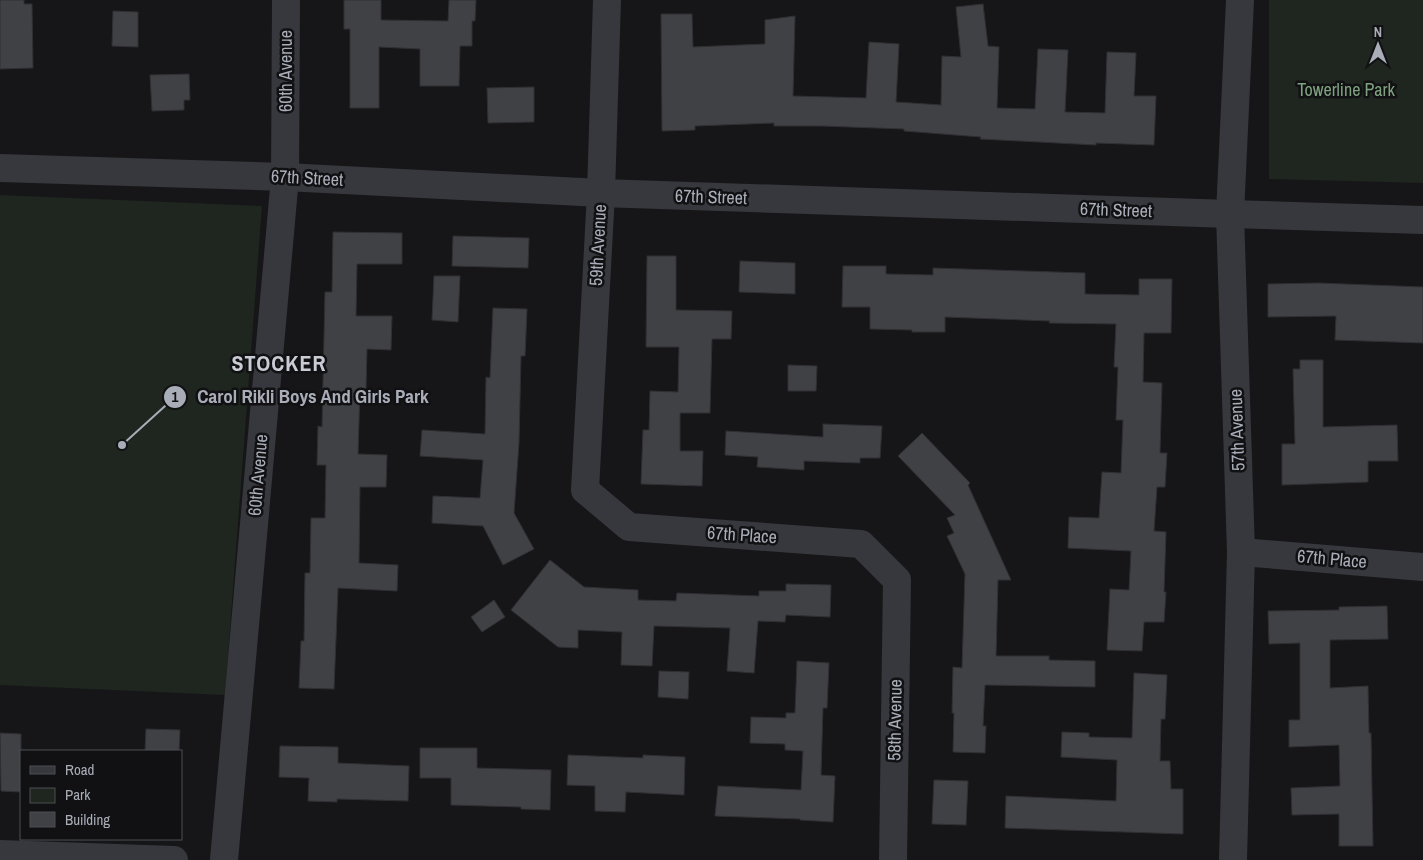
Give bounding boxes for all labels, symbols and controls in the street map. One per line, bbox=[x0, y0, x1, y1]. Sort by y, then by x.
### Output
north arrow bbox=[1353, 20, 1403, 70]
text: N bbox=[1374, 23, 1382, 41]
street label: 60th Avenue bbox=[273, 30, 298, 112]
park label: Towerline Park bbox=[1297, 77, 1395, 102]
street label: 67th Street bbox=[270, 163, 344, 192]
street label: 67th Street bbox=[674, 183, 748, 210]
street label: 67th Street bbox=[1079, 196, 1153, 223]
street label: 59th Avenue bbox=[583, 203, 612, 286]
district label: STOCKER bbox=[232, 348, 326, 378]
callout: Carol Rikli Boys And Girls Park bbox=[162, 380, 439, 414]
text: Carol Rikli Boys And Girls Park bbox=[197, 383, 429, 409]
text: 1 bbox=[172, 386, 179, 407]
street label: 57th Avenue bbox=[1223, 389, 1250, 471]
street label: 60th Avenue bbox=[241, 433, 274, 517]
street label: 67th Place bbox=[706, 520, 778, 549]
street label: 67th Place bbox=[1296, 543, 1368, 574]
street label: 58th Avenue bbox=[881, 679, 908, 761]
legend bbox=[20, 750, 182, 840]
text: Road bbox=[65, 759, 94, 780]
text: Park bbox=[65, 784, 91, 805]
text: Building bbox=[65, 809, 110, 830]

